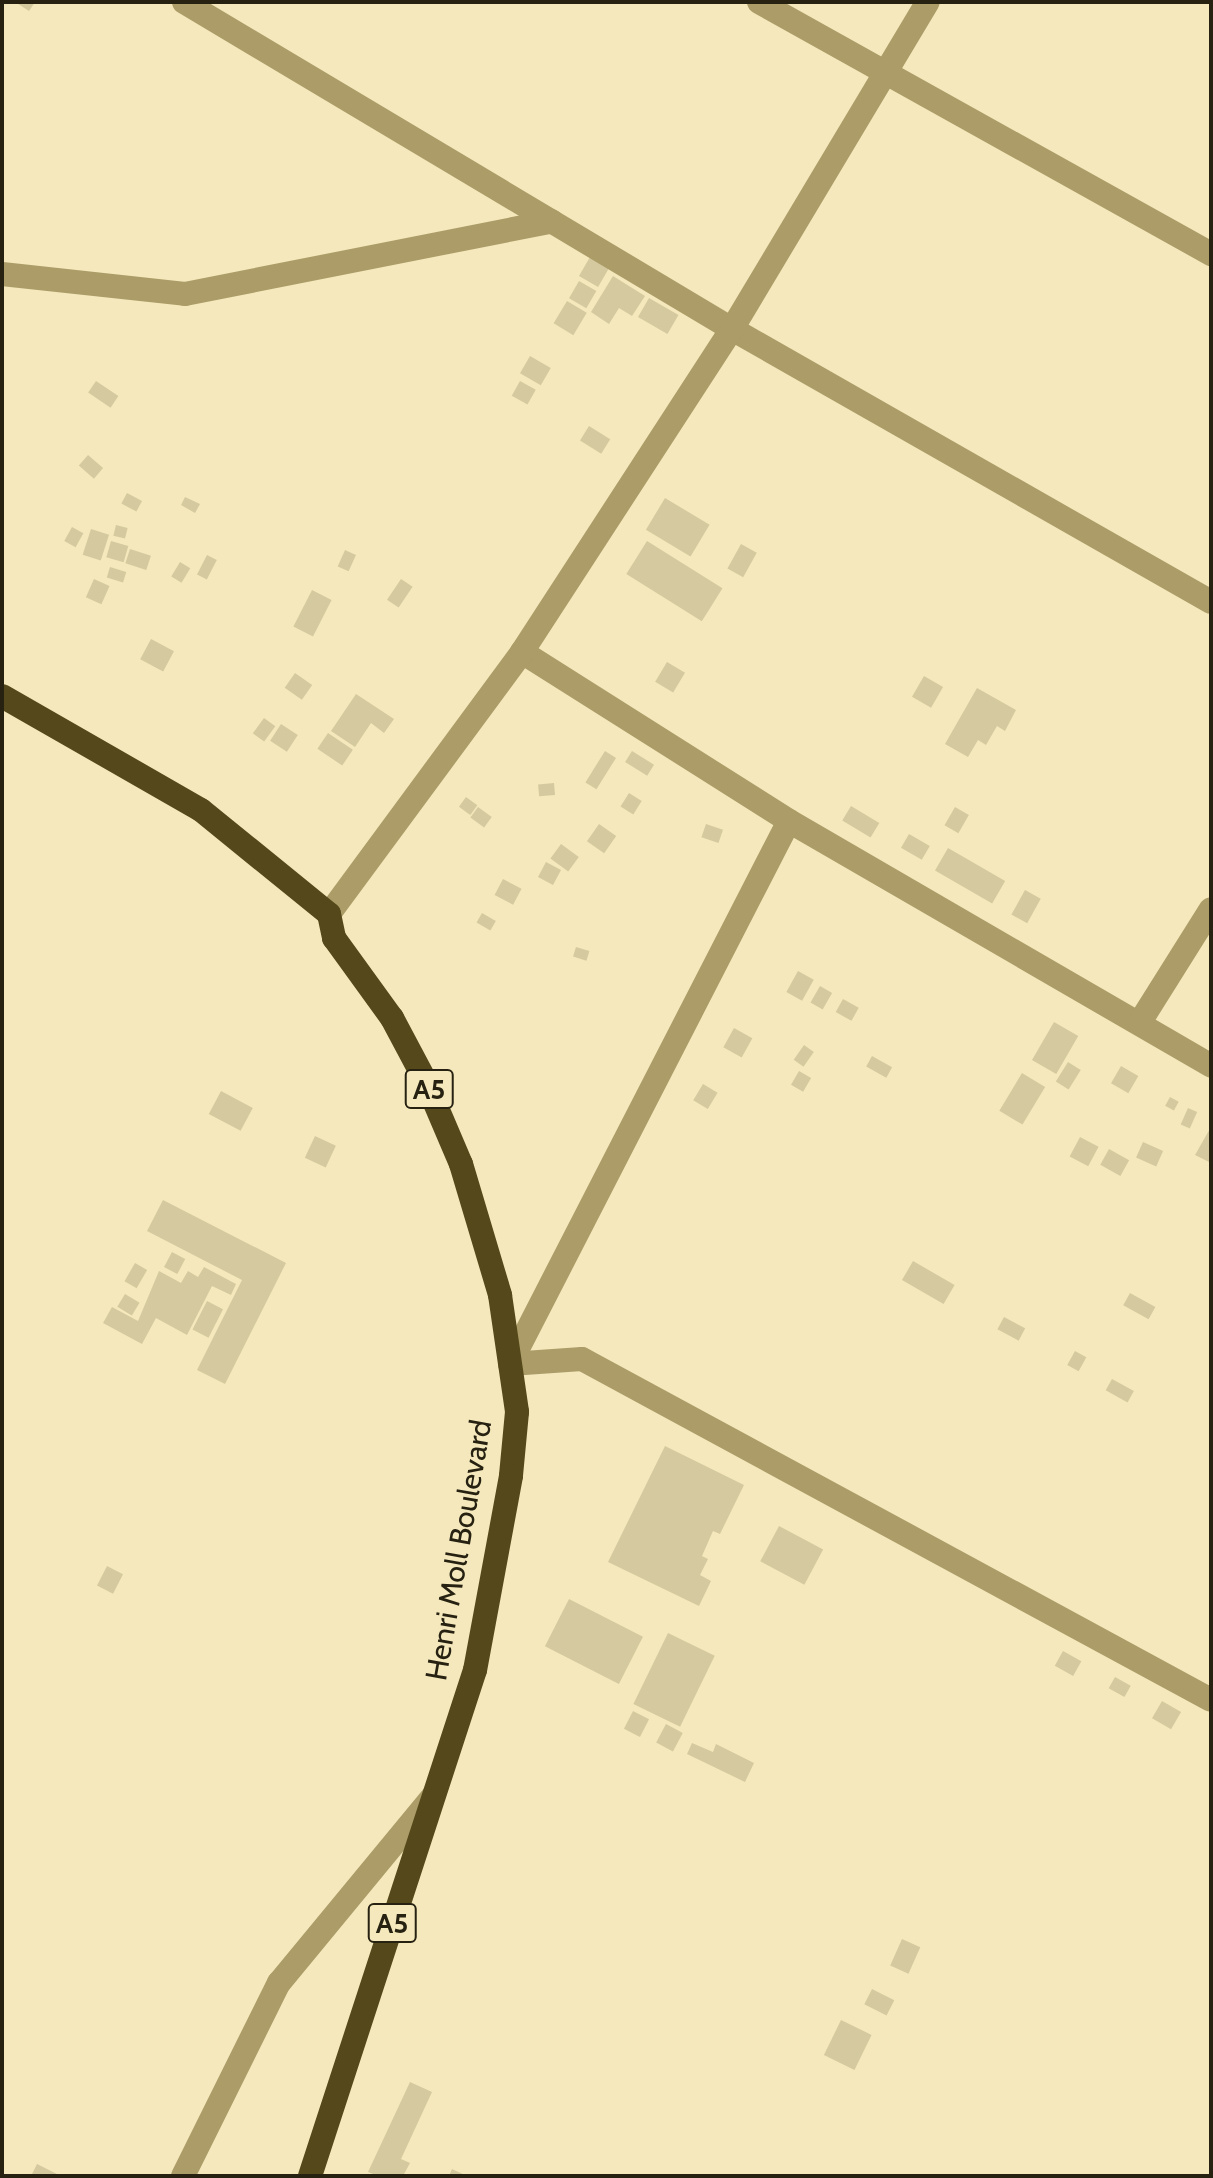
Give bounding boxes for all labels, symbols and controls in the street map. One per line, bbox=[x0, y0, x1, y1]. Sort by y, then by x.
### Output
road number: A5 bbox=[403, 1065, 455, 1113]
street label: Henri Moll Boulevard bbox=[418, 1417, 500, 1683]
road number: A5 bbox=[366, 1899, 418, 1947]

